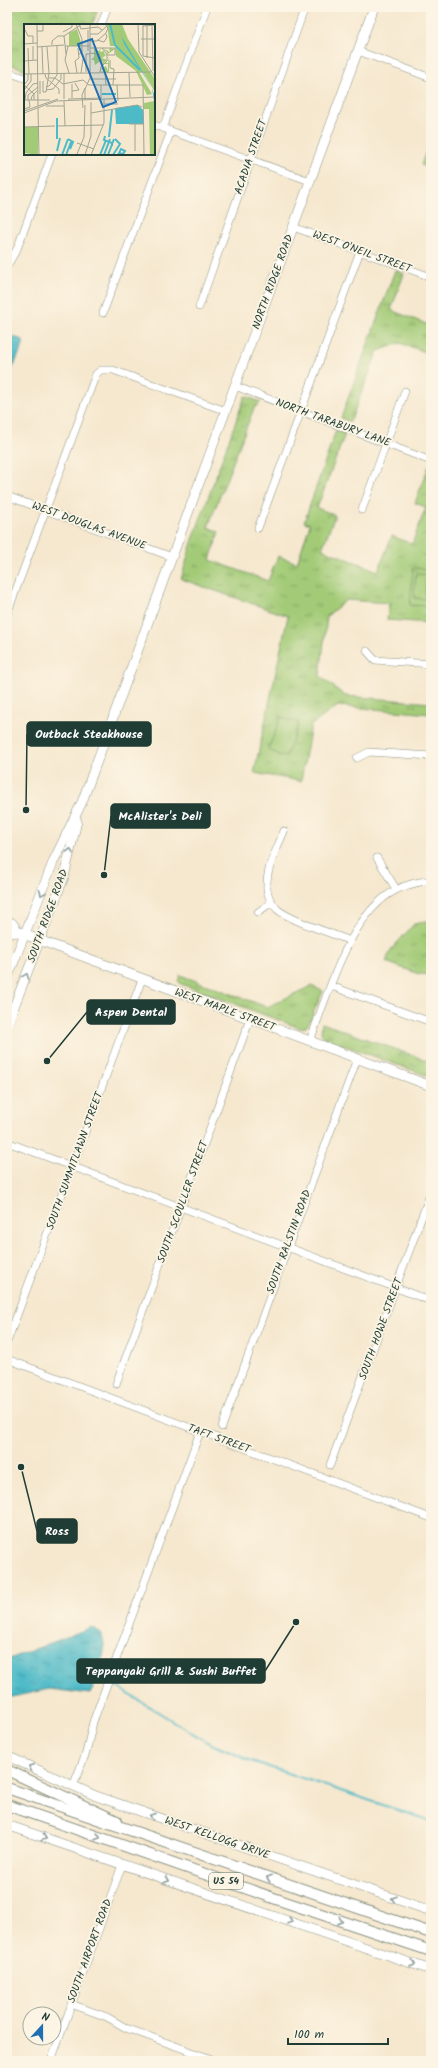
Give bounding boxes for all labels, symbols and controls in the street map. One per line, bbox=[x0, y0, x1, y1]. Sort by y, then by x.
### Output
inset map bbox=[24, 24, 155, 155]
street label: ACADIA STREET bbox=[230, 116, 273, 197]
street label: WEST O'NEIL STREET bbox=[310, 226, 415, 279]
street label: NORTH RIDGE ROAD bbox=[247, 232, 299, 332]
street label: NORTH TARABURY LANE bbox=[273, 394, 394, 452]
street label: WEST DOUGLAS AVENUE bbox=[29, 497, 149, 555]
callout: Outback Steakhouse bbox=[27, 722, 151, 746]
text: Outback Steakhouse bbox=[35, 725, 143, 744]
callout: McAlister's Deli bbox=[111, 804, 210, 828]
text: McAlister's Deli bbox=[118, 807, 202, 826]
one-way arrow bbox=[66, 848, 74, 854]
street label: SOUTH RIDGE ROAD bbox=[23, 867, 73, 965]
one-way arrow bbox=[38, 889, 46, 896]
one-way arrow bbox=[21, 972, 29, 979]
street label: WEST MAPLE STREET bbox=[172, 983, 279, 1037]
callout: Aspen Dental bbox=[87, 1000, 175, 1024]
text: Aspen Dental bbox=[95, 1003, 168, 1022]
street label: SOUTH SUMMITLAWN STREET bbox=[42, 1088, 109, 1233]
street label: SOUTH SCOULLER STREET bbox=[153, 1137, 214, 1266]
street label: SOUTH RALSTIN ROAD bbox=[262, 1187, 316, 1297]
street label: SOUTH HOWE STREET bbox=[354, 1274, 408, 1382]
street label: TAFT STREET bbox=[185, 1419, 254, 1459]
callout: Ross bbox=[37, 1519, 77, 1543]
text: Ross bbox=[45, 1522, 69, 1541]
callout: Teppanyaki Grill & Sushi Buffet bbox=[77, 1659, 265, 1683]
text: Teppanyaki Grill & Sushi Buffet bbox=[85, 1662, 257, 1681]
one-way arrow bbox=[28, 1764, 36, 1772]
one-way arrow bbox=[148, 1812, 155, 1820]
street label: WEST KELLOGG DRIVE bbox=[162, 1812, 272, 1865]
one-way arrow bbox=[94, 1832, 101, 1841]
one-way arrow bbox=[40, 1833, 47, 1841]
road number: US 54 bbox=[209, 1873, 243, 1889]
one-way arrow bbox=[265, 1874, 272, 1883]
one-way arrow bbox=[163, 1875, 170, 1883]
one-way arrow bbox=[391, 1895, 398, 1903]
street label: SOUTH AIRPORT ROAD bbox=[63, 1896, 117, 2006]
one-way arrow bbox=[336, 1916, 343, 1924]
one-way arrow bbox=[286, 1917, 293, 1925]
one-way arrow bbox=[409, 1959, 416, 1968]
north arrow bbox=[22, 2006, 62, 2046]
text: N bbox=[39, 2008, 52, 2027]
scale bar bbox=[288, 2020, 388, 2046]
text: 100 m bbox=[294, 2025, 325, 2044]

